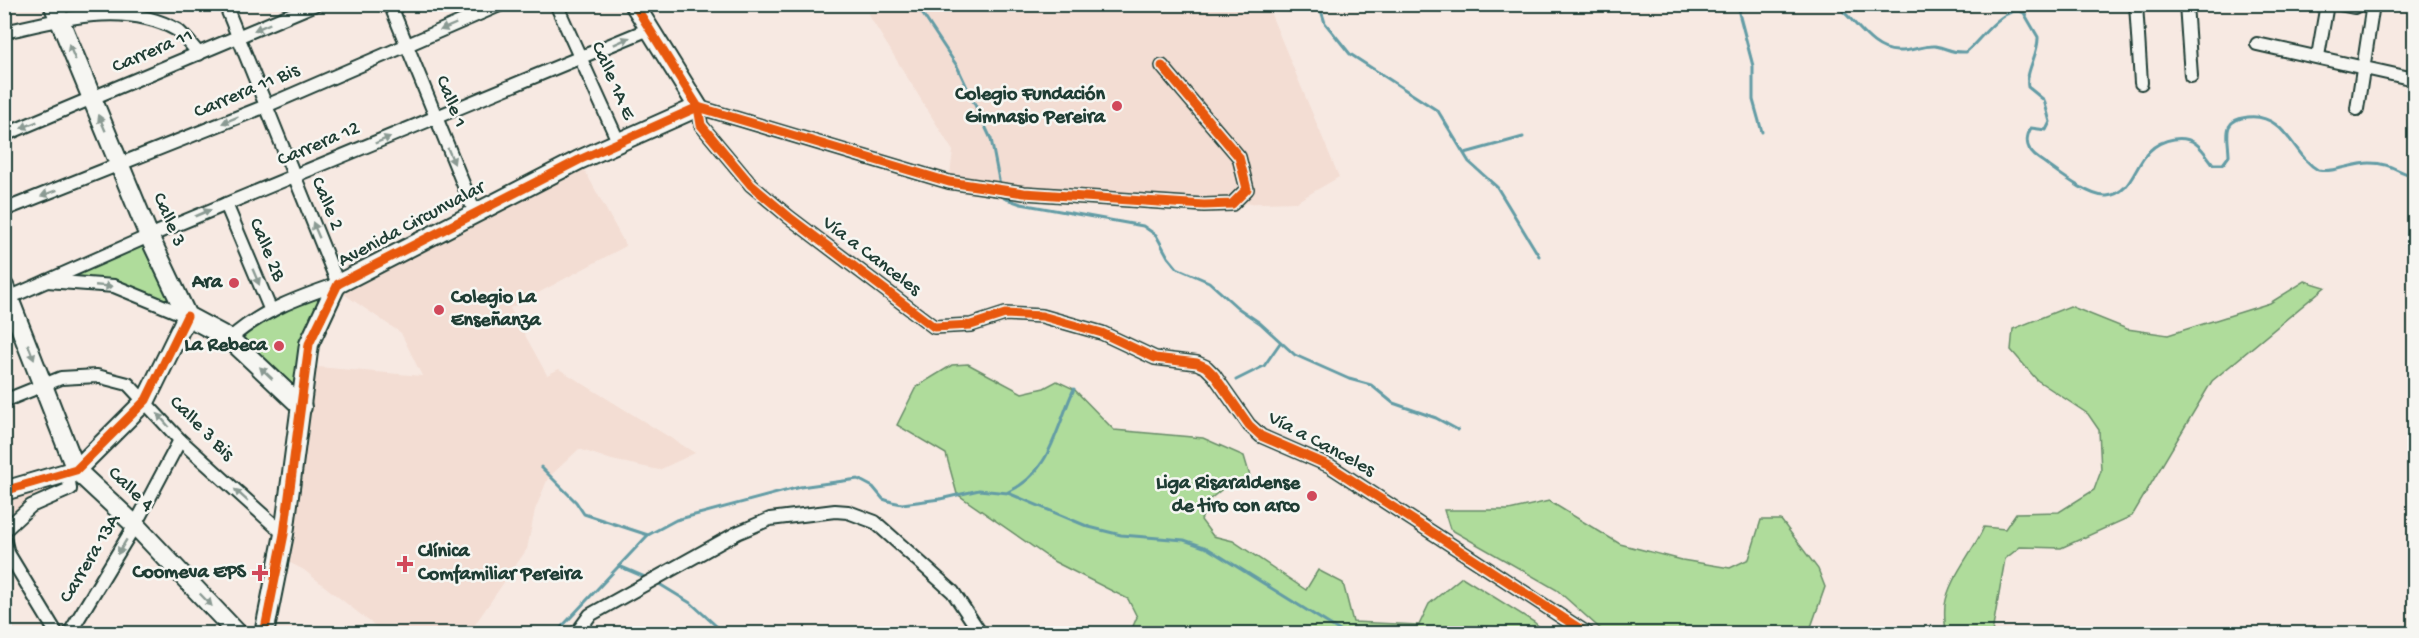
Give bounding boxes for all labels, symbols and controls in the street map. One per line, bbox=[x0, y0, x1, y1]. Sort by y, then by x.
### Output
one-way arrow bbox=[252, 22, 270, 32]
one-way arrow bbox=[439, 23, 456, 32]
street label: Carrera 11 bbox=[109, 25, 197, 79]
one-way arrow bbox=[613, 36, 631, 46]
street label: Calle 1A E bbox=[585, 38, 640, 125]
one-way arrow bbox=[67, 42, 77, 60]
street label: Carrera 11 Bis bbox=[191, 59, 304, 125]
street label: Calle 1 bbox=[429, 73, 471, 131]
place label: Colegio Fundación Gimnasio Pereira bbox=[954, 84, 1106, 130]
marker: Colegio Fundación Gimnasio Pereira bbox=[1110, 99, 1124, 113]
one-way arrow bbox=[97, 114, 107, 132]
one-way arrow bbox=[221, 116, 239, 126]
street label: Carrera 12 bbox=[274, 117, 364, 173]
one-way arrow bbox=[20, 121, 38, 130]
one-way arrow bbox=[375, 135, 392, 144]
one-way arrow bbox=[447, 148, 456, 165]
street label: Calle 2 bbox=[305, 174, 348, 234]
street label: Avenida Circunvalar bbox=[335, 176, 491, 273]
one-way arrow bbox=[39, 188, 57, 198]
street label: Calle 3 bbox=[146, 190, 190, 250]
one-way arrow bbox=[194, 208, 212, 218]
street label: Vía a Canceles bbox=[816, 212, 925, 302]
street label: Calle 2B bbox=[243, 215, 290, 286]
one-way arrow bbox=[311, 221, 320, 239]
one-way arrow bbox=[252, 268, 261, 285]
place label: Ara bbox=[191, 272, 223, 295]
marker: Ara bbox=[227, 276, 241, 290]
one-way arrow bbox=[95, 281, 114, 291]
place label: Colegio La Enseñanza bbox=[450, 287, 542, 333]
marker: Colegio La Enseñanza bbox=[432, 303, 446, 317]
place label: La Rebeca bbox=[184, 335, 268, 358]
marker: La Rebeca bbox=[272, 339, 286, 353]
one-way arrow bbox=[27, 343, 36, 361]
one-way arrow bbox=[259, 366, 274, 380]
street label: Calle 3 Bis bbox=[164, 392, 239, 467]
street label: Vía a Canceles bbox=[1263, 407, 1379, 483]
one-way arrow bbox=[157, 413, 170, 428]
street label: Calle 4 bbox=[102, 463, 158, 518]
place label: Liga Risaraldense de tiro con arco bbox=[1156, 473, 1301, 519]
one-way arrow bbox=[234, 489, 249, 502]
marker: Liga Risaraldense de tiro con arco bbox=[1305, 489, 1319, 503]
street label: Carrera 13A bbox=[55, 509, 127, 608]
one-way arrow bbox=[116, 539, 127, 555]
place label: Clínica Comfamiliar Pereira bbox=[417, 541, 583, 587]
marker: Clínica Comfamiliar Pereira bbox=[396, 555, 414, 573]
place label: Coomeva EPS bbox=[131, 562, 247, 585]
marker: Coomeva EPS bbox=[251, 564, 269, 582]
one-way arrow bbox=[199, 593, 213, 607]

